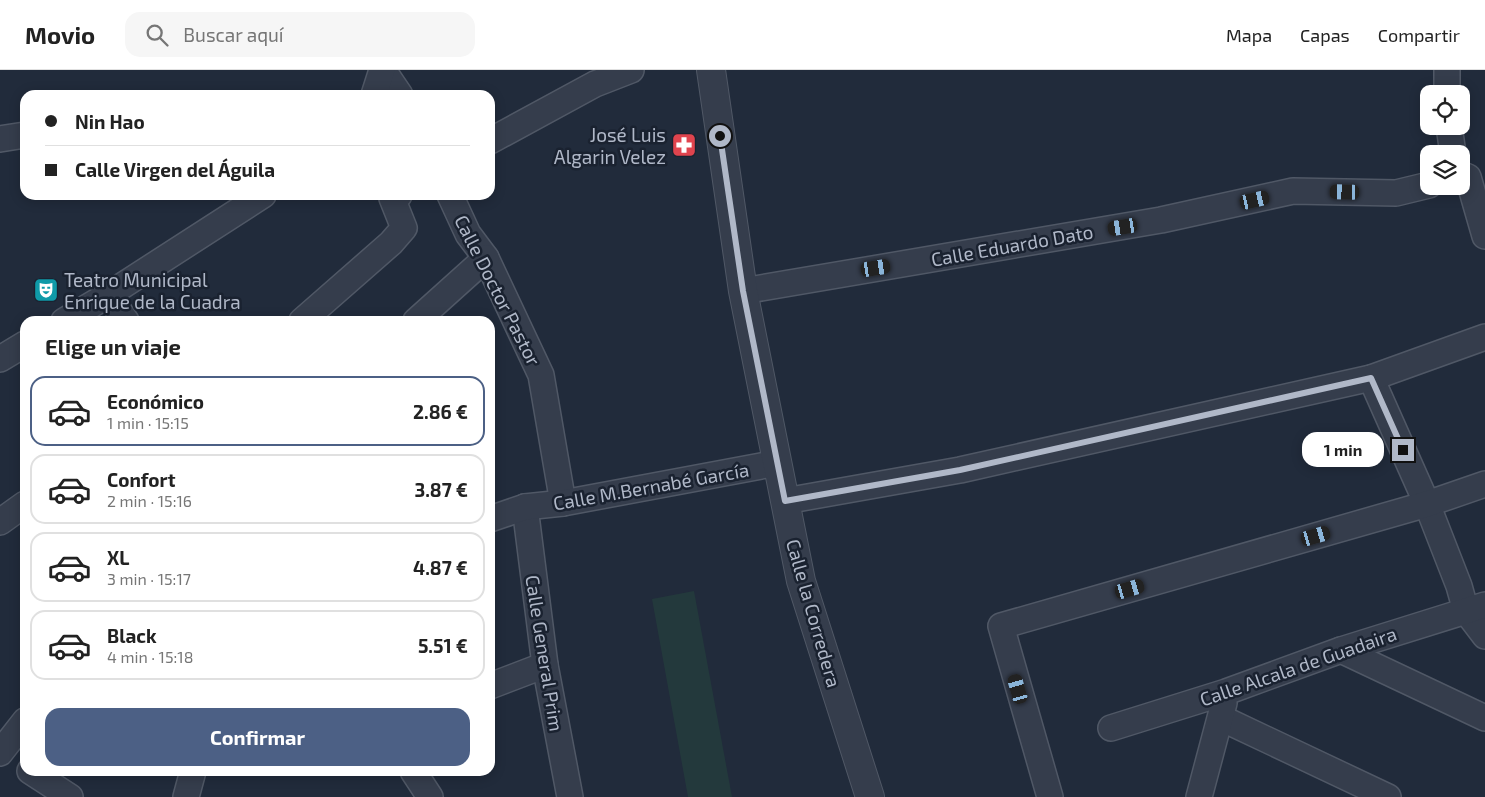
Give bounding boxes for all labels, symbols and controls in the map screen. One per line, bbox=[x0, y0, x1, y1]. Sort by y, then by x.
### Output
search box bbox=[125, 12, 475, 57]
text: Movio bbox=[25, 20, 95, 49]
icon: search bbox=[143, 21, 171, 49]
text: Buscar aquí bbox=[183, 23, 284, 46]
text: Mapa bbox=[1226, 24, 1272, 46]
text: Capas bbox=[1300, 24, 1350, 46]
text: Compartir bbox=[1378, 24, 1460, 46]
map controls bbox=[1420, 85, 1470, 195]
button: locate bbox=[1420, 85, 1470, 135]
text: Nin Hao bbox=[75, 110, 145, 133]
place label: José Luis Algarin Velez bbox=[554, 123, 666, 168]
route start bbox=[709, 125, 731, 147]
pharmacy icon: José Luis Algarin Velez bbox=[671, 132, 697, 158]
button: layers bbox=[1420, 145, 1470, 195]
text: Calle Virgen del Águila bbox=[75, 158, 275, 181]
car bbox=[1329, 184, 1360, 200]
car bbox=[1238, 189, 1271, 211]
street label: Calle Doctor Pastor bbox=[450, 211, 546, 370]
car bbox=[1107, 217, 1138, 237]
street label: Calle Eduardo Dato bbox=[929, 219, 1095, 271]
car bbox=[860, 258, 891, 278]
place label: Teatro Municipal Enrique de la Cuadra bbox=[64, 268, 241, 313]
theatre icon: Teatro Municipal Enrique de la Cuadra bbox=[33, 277, 59, 303]
text: Elige un viaje bbox=[45, 333, 181, 359]
icon: car bbox=[47, 389, 92, 434]
text: Económico bbox=[107, 390, 204, 413]
text: 2.86 € bbox=[413, 400, 468, 423]
text: 1 min · 15:15 bbox=[107, 413, 189, 432]
callout: 1 min bbox=[1303, 432, 1386, 468]
route end bbox=[1392, 439, 1414, 461]
text: 1 min bbox=[1324, 440, 1362, 459]
street label: Calle M.Bernabé García bbox=[551, 457, 751, 515]
icon: car bbox=[47, 467, 92, 512]
text: Confort bbox=[107, 468, 175, 491]
text: 3.87 € bbox=[414, 478, 468, 501]
text: 2 min · 15:16 bbox=[107, 491, 192, 510]
car bbox=[1299, 525, 1332, 547]
street label: Calle la Corredera bbox=[782, 536, 846, 690]
icon: car bbox=[47, 545, 92, 590]
text: XL bbox=[107, 546, 129, 569]
text: 4.87 € bbox=[413, 556, 468, 579]
text: 3 min · 15:17 bbox=[107, 569, 191, 588]
street label: Calle General Prim bbox=[521, 573, 569, 733]
car bbox=[1113, 578, 1146, 600]
street label: Calle Alcala de Guadaira bbox=[1197, 621, 1399, 711]
icon: car bbox=[47, 623, 92, 668]
text: Black bbox=[107, 624, 157, 647]
text: 5.51 € bbox=[418, 634, 468, 657]
text: 4 min · 15:18 bbox=[107, 647, 193, 666]
car bbox=[1006, 673, 1029, 705]
button: Confirmar bbox=[45, 708, 470, 766]

